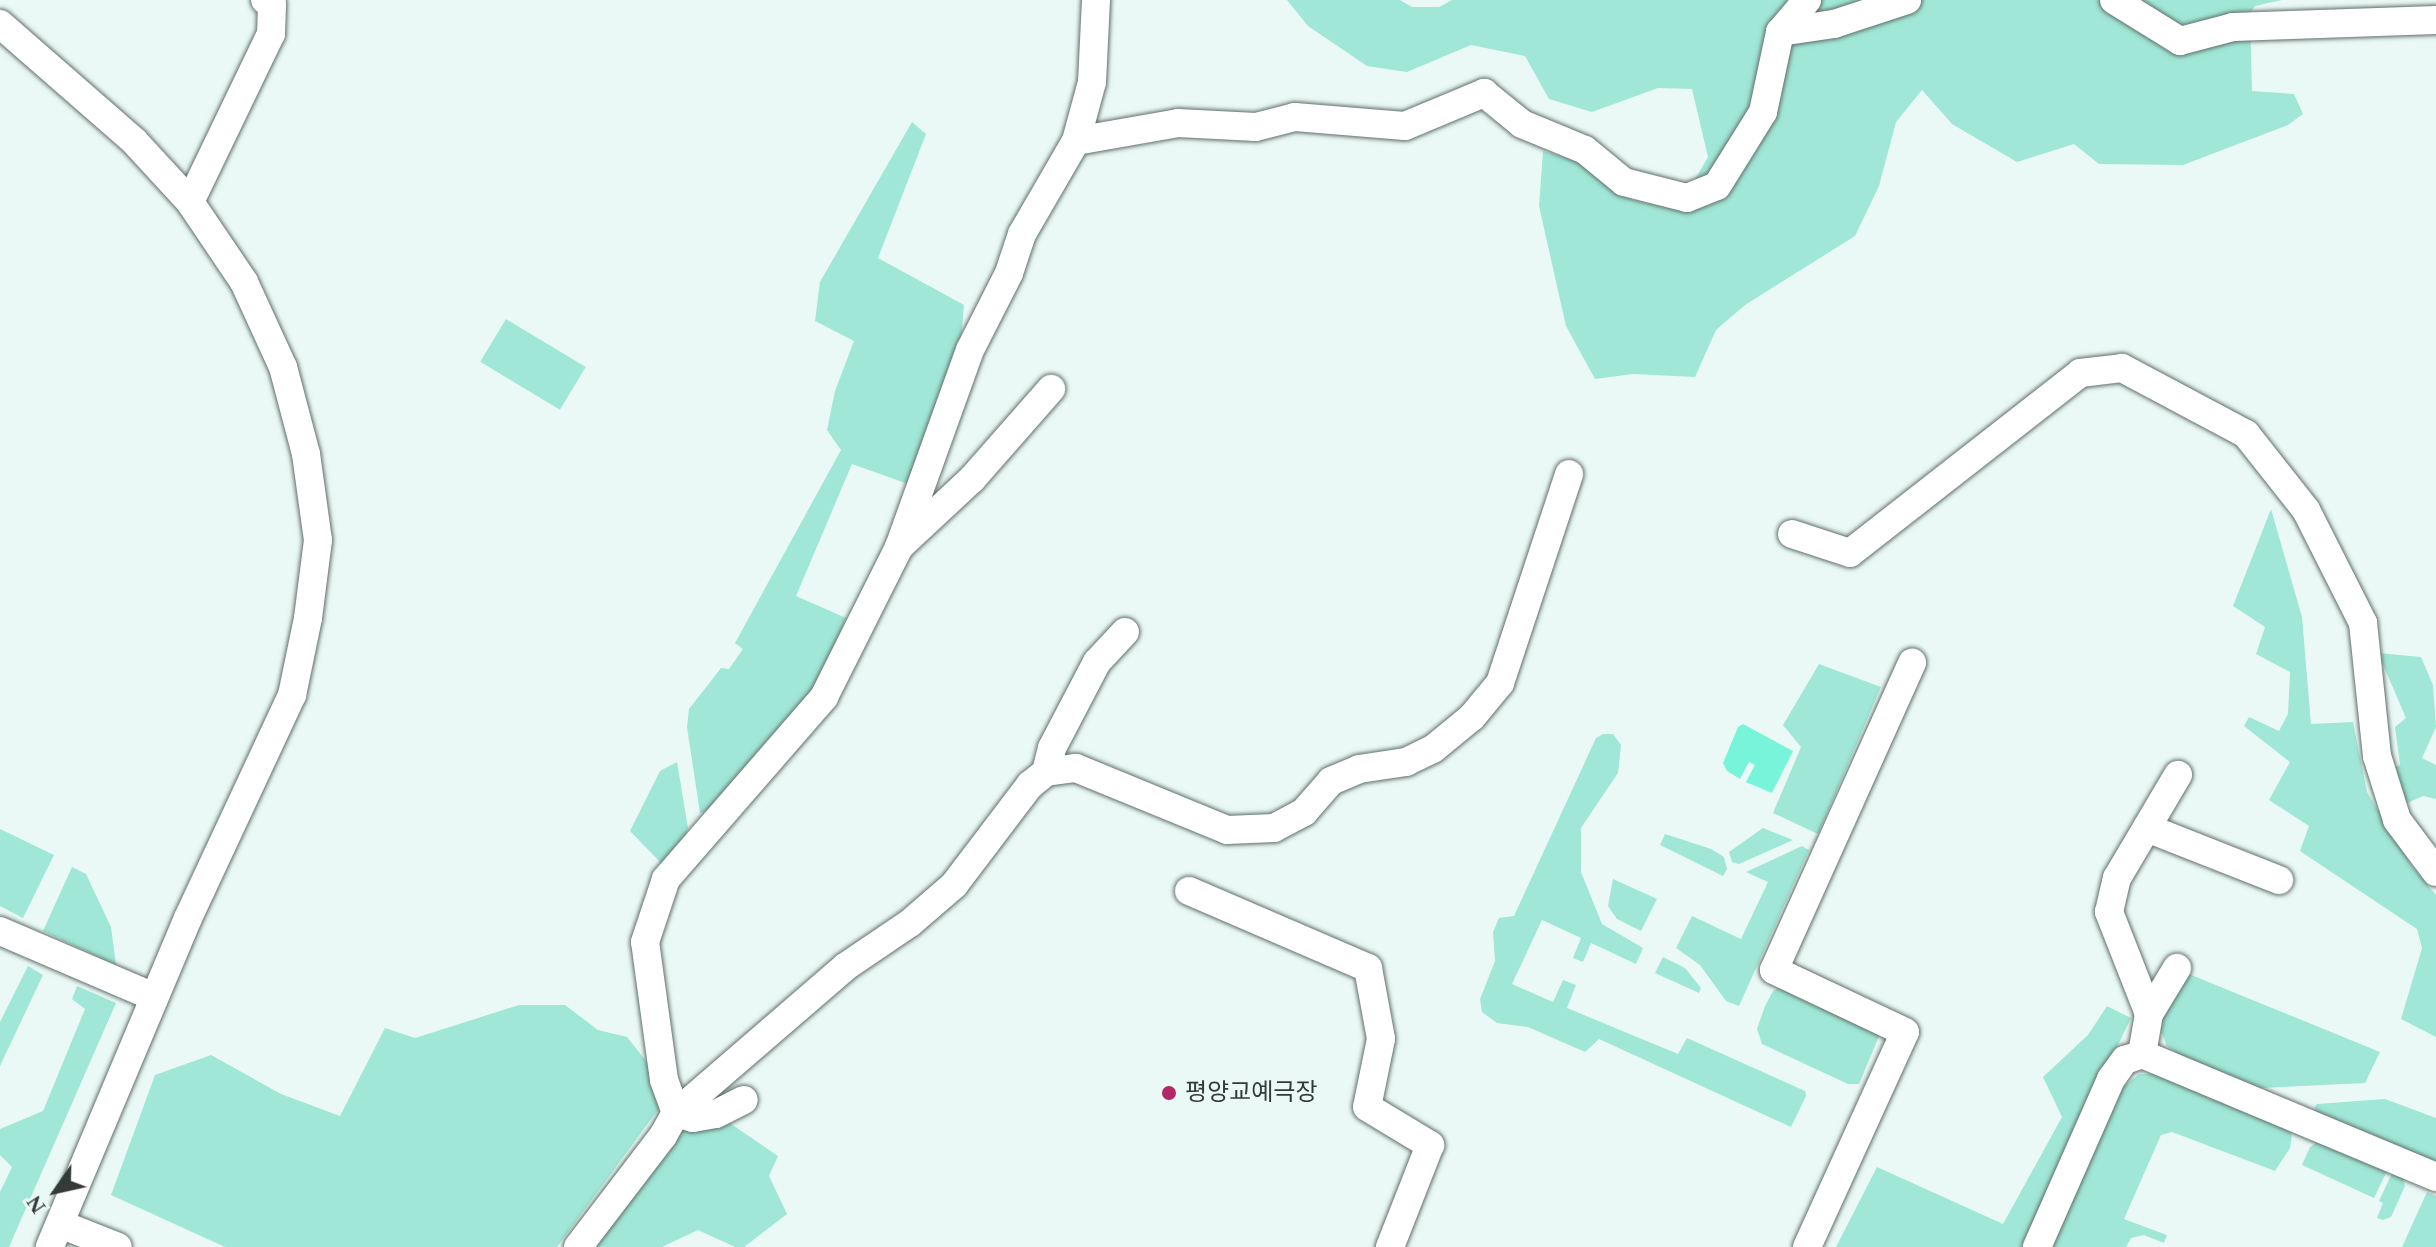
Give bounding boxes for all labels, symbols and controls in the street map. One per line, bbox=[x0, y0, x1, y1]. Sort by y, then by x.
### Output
place label: 평양교예극장 bbox=[1185, 1079, 1317, 1107]
marker: 평양교예극장 bbox=[1160, 1084, 1178, 1102]
north arrow bbox=[16, 1151, 96, 1231]
text: N bbox=[21, 1191, 50, 1218]

